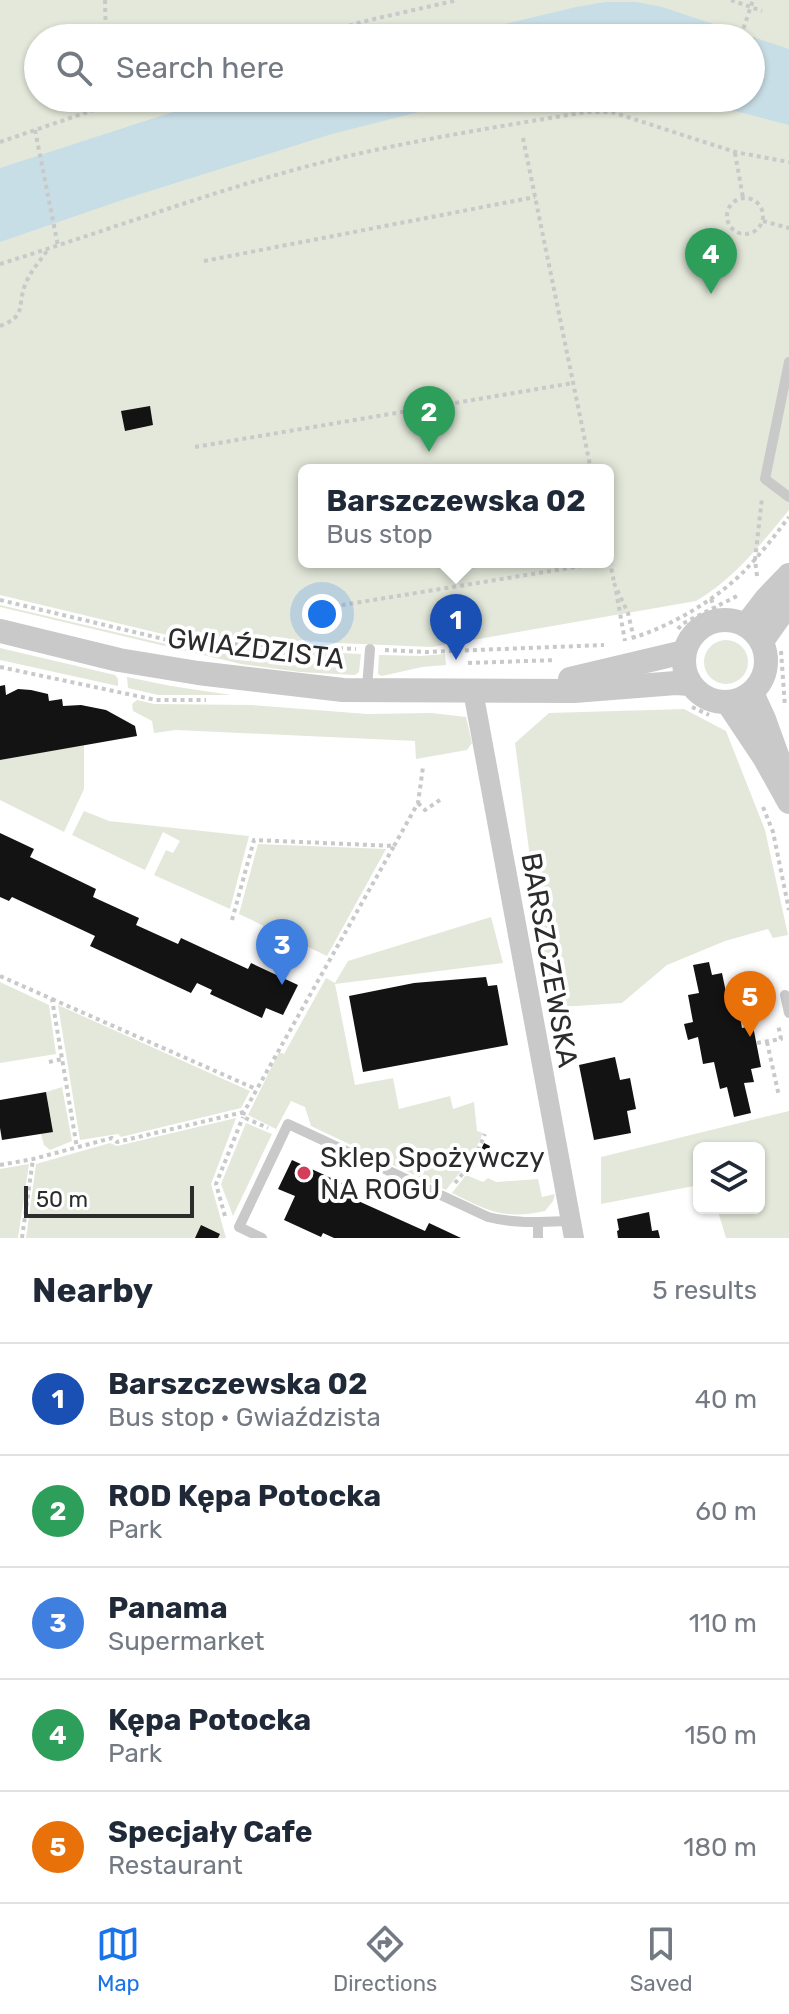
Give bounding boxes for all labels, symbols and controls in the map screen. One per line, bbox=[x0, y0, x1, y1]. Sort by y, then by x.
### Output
search box bbox=[24, 24, 765, 112]
icon: search bbox=[52, 46, 96, 90]
text: Search here bbox=[116, 50, 284, 86]
pin: 4 bbox=[685, 228, 737, 294]
pin: 2 bbox=[403, 386, 455, 452]
popup bbox=[298, 464, 614, 568]
text: Barszczewska 02 bbox=[326, 483, 586, 519]
text: Bus stop bbox=[326, 519, 433, 550]
your location bbox=[302, 594, 342, 634]
pin: 1 bbox=[430, 594, 482, 660]
street label: GWIAŹDZISTA bbox=[166, 621, 347, 676]
street label: BARSZCZEWSKA bbox=[514, 850, 585, 1070]
pin: 3 bbox=[256, 919, 308, 985]
pin: 5 bbox=[724, 971, 776, 1037]
place label: Sklep Spożywczy NA ROGU bbox=[320, 1141, 545, 1206]
map controls bbox=[693, 1142, 765, 1214]
button: layers bbox=[693, 1142, 765, 1214]
marker: Sklep Spożywczy NA ROGU bbox=[295, 1164, 313, 1182]
scale bar bbox=[24, 1182, 194, 1218]
text: 50 m bbox=[36, 1186, 88, 1213]
text: Nearby bbox=[32, 1270, 153, 1311]
text: 5 results bbox=[652, 1275, 757, 1306]
text: Barszczewska 02 bbox=[108, 1366, 367, 1402]
text: 1 bbox=[52, 1384, 64, 1415]
text: 40 m bbox=[695, 1384, 757, 1415]
text: Bus stop · Gwiaździsta bbox=[108, 1402, 381, 1433]
text: ROD Kępa Potocka bbox=[108, 1478, 381, 1514]
text: 2 bbox=[50, 1496, 66, 1527]
text: 60 m bbox=[695, 1496, 757, 1527]
text: Park bbox=[108, 1514, 162, 1545]
text: Panama bbox=[108, 1590, 228, 1626]
text: 3 bbox=[49, 1608, 67, 1639]
text: 110 m bbox=[689, 1608, 757, 1639]
text: Supermarket bbox=[108, 1626, 265, 1657]
text: Kępa Potocka bbox=[108, 1702, 311, 1738]
text: 4 bbox=[49, 1720, 67, 1751]
text: 150 m bbox=[684, 1720, 757, 1751]
text: Park bbox=[108, 1738, 162, 1769]
text: Specjały Cafe bbox=[108, 1814, 313, 1850]
text: 5 bbox=[50, 1832, 66, 1863]
text: 180 m bbox=[683, 1832, 757, 1863]
text: Restaurant bbox=[108, 1850, 243, 1881]
tab: Map bbox=[96, 1922, 140, 1997]
tab: Directions bbox=[333, 1922, 437, 1997]
tab: Saved bbox=[630, 1922, 693, 1997]

